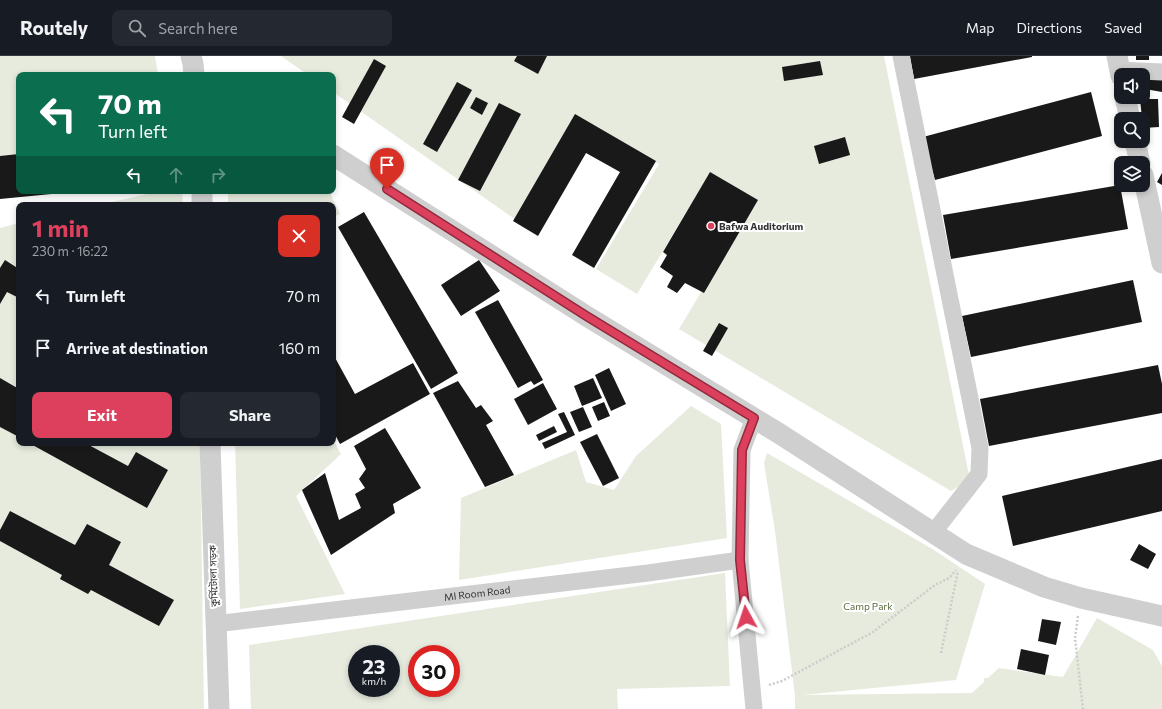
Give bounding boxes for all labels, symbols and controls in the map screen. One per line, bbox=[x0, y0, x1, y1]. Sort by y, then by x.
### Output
search box bbox=[112, 10, 392, 46]
text: Routely bbox=[20, 16, 88, 39]
icon: search bbox=[126, 17, 148, 39]
text: Search here bbox=[158, 19, 238, 37]
text: Map bbox=[966, 19, 995, 36]
text: Directions bbox=[1017, 19, 1082, 36]
text: Saved bbox=[1104, 19, 1142, 36]
map controls bbox=[1114, 68, 1150, 192]
button: sound bbox=[1114, 68, 1150, 104]
text: 70 m bbox=[98, 86, 162, 120]
icon: left bbox=[32, 88, 84, 140]
button: search bbox=[1114, 112, 1150, 148]
text: Turn left bbox=[98, 120, 167, 142]
pin bbox=[370, 148, 404, 189]
icon: arrive bbox=[376, 154, 398, 176]
button: layers bbox=[1114, 156, 1150, 192]
icon: left bbox=[123, 164, 145, 186]
icon: ahead bbox=[165, 164, 187, 186]
icon: right bbox=[207, 164, 229, 186]
text: 1 min bbox=[32, 213, 89, 242]
button: close bbox=[278, 215, 320, 257]
place label: Bafwa Auditorium bbox=[719, 220, 804, 232]
marker: Bafwa Auditorium bbox=[706, 221, 716, 231]
text: 230 m · 16:22 bbox=[32, 243, 108, 259]
icon: left bbox=[32, 285, 54, 307]
text: Turn left bbox=[66, 287, 125, 305]
text: 70 m bbox=[286, 287, 320, 305]
icon: arrive bbox=[32, 337, 54, 359]
text: Arrive at destination bbox=[66, 339, 208, 357]
text: 160 m bbox=[279, 339, 320, 357]
button: Exit bbox=[32, 392, 172, 438]
button: Share bbox=[180, 392, 320, 438]
street label: কুর্মিটোলা সড়ক bbox=[206, 544, 221, 608]
street label: MI Room Road bbox=[443, 583, 511, 603]
position arrow bbox=[725, 596, 767, 638]
park label: Camp Park bbox=[843, 600, 893, 612]
speed limit sign: 30 bbox=[408, 645, 460, 697]
text: 23 bbox=[362, 654, 386, 678]
text: km/h bbox=[362, 675, 386, 687]

